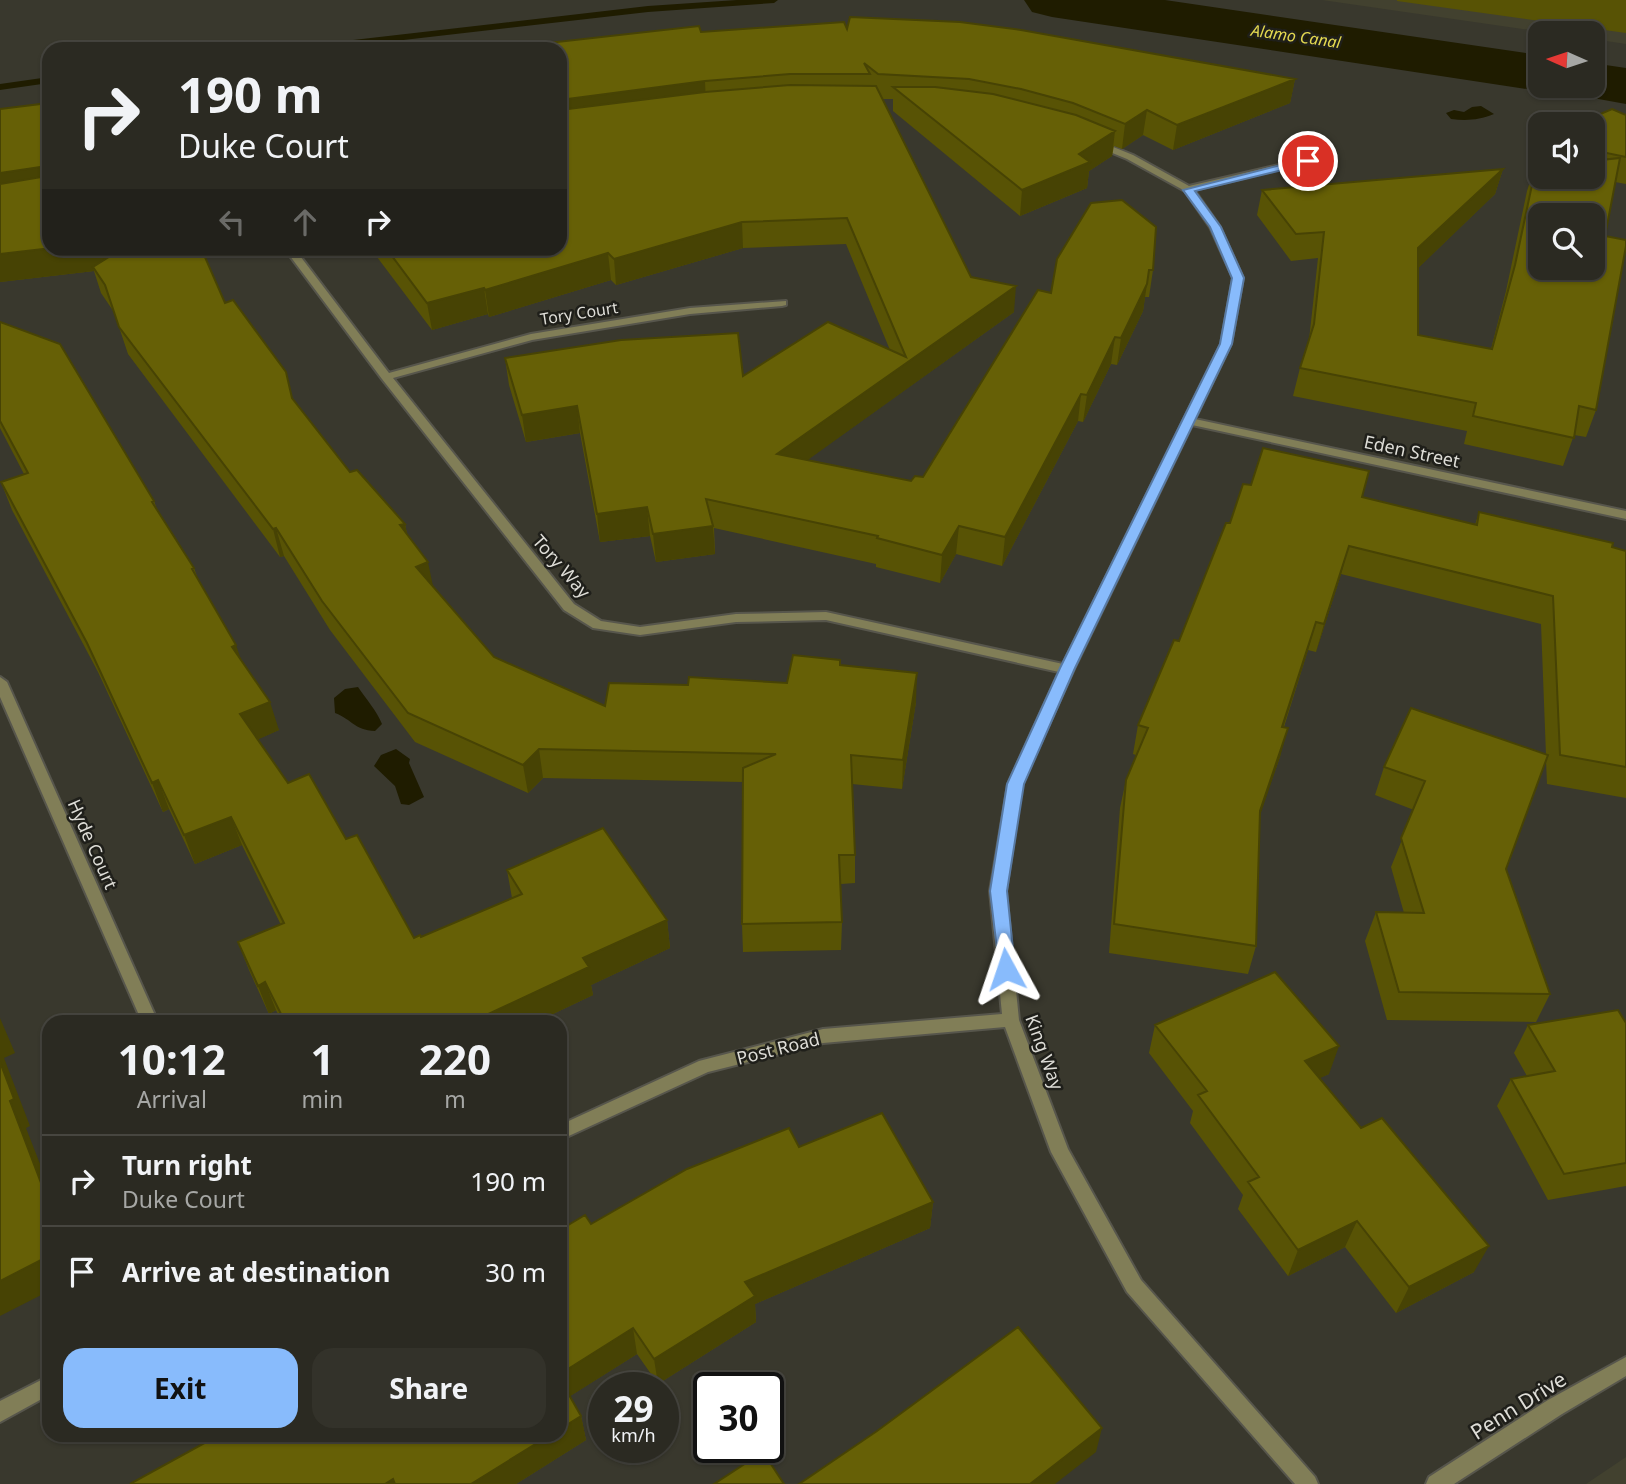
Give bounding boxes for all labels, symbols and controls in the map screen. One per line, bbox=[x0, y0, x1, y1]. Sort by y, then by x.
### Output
water label: Alamo Canal bbox=[1249, 19, 1343, 53]
north arrow bbox=[1528, 21, 1605, 98]
map controls bbox=[1528, 21, 1605, 280]
text: 190 m bbox=[178, 61, 323, 127]
icon: right bbox=[63, 70, 154, 161]
button: sound bbox=[1528, 112, 1605, 189]
text: Duke Court bbox=[178, 124, 349, 167]
pin bbox=[1278, 131, 1338, 191]
icon: arrive bbox=[1289, 142, 1327, 180]
icon: left bbox=[213, 203, 251, 241]
icon: ahead bbox=[286, 203, 324, 241]
icon: right bbox=[359, 203, 397, 241]
button: search bbox=[1528, 203, 1605, 280]
street label: Tory Court bbox=[539, 296, 620, 330]
street label: Eden Street bbox=[1362, 429, 1463, 473]
street label: Tory Way bbox=[528, 529, 597, 603]
street label: Hyde Court bbox=[63, 795, 124, 893]
position arrow bbox=[969, 932, 1043, 1006]
street label: King Way bbox=[1020, 1011, 1070, 1094]
street label: Post Road bbox=[734, 1026, 822, 1070]
text: 10:12 bbox=[118, 1030, 226, 1087]
text: 1 bbox=[310, 1030, 334, 1087]
text: 220 bbox=[419, 1030, 491, 1087]
text: Arrival bbox=[137, 1083, 207, 1115]
text: min bbox=[302, 1083, 343, 1115]
text: m bbox=[444, 1083, 466, 1115]
text: Turn right bbox=[122, 1147, 252, 1183]
icon: right bbox=[63, 1162, 101, 1200]
text: 190 m bbox=[470, 1163, 546, 1199]
text: Duke Court bbox=[122, 1183, 245, 1215]
icon: arrive bbox=[63, 1253, 101, 1291]
text: Arrive at destination bbox=[122, 1254, 391, 1290]
text: 30 m bbox=[485, 1254, 546, 1290]
button: Exit bbox=[63, 1348, 298, 1428]
button: Share bbox=[312, 1348, 546, 1428]
street label: Penn Drive bbox=[1465, 1365, 1571, 1445]
speed limit sign: 30 bbox=[693, 1372, 784, 1463]
text: 29 bbox=[613, 1385, 654, 1432]
text: km/h bbox=[611, 1423, 656, 1447]

